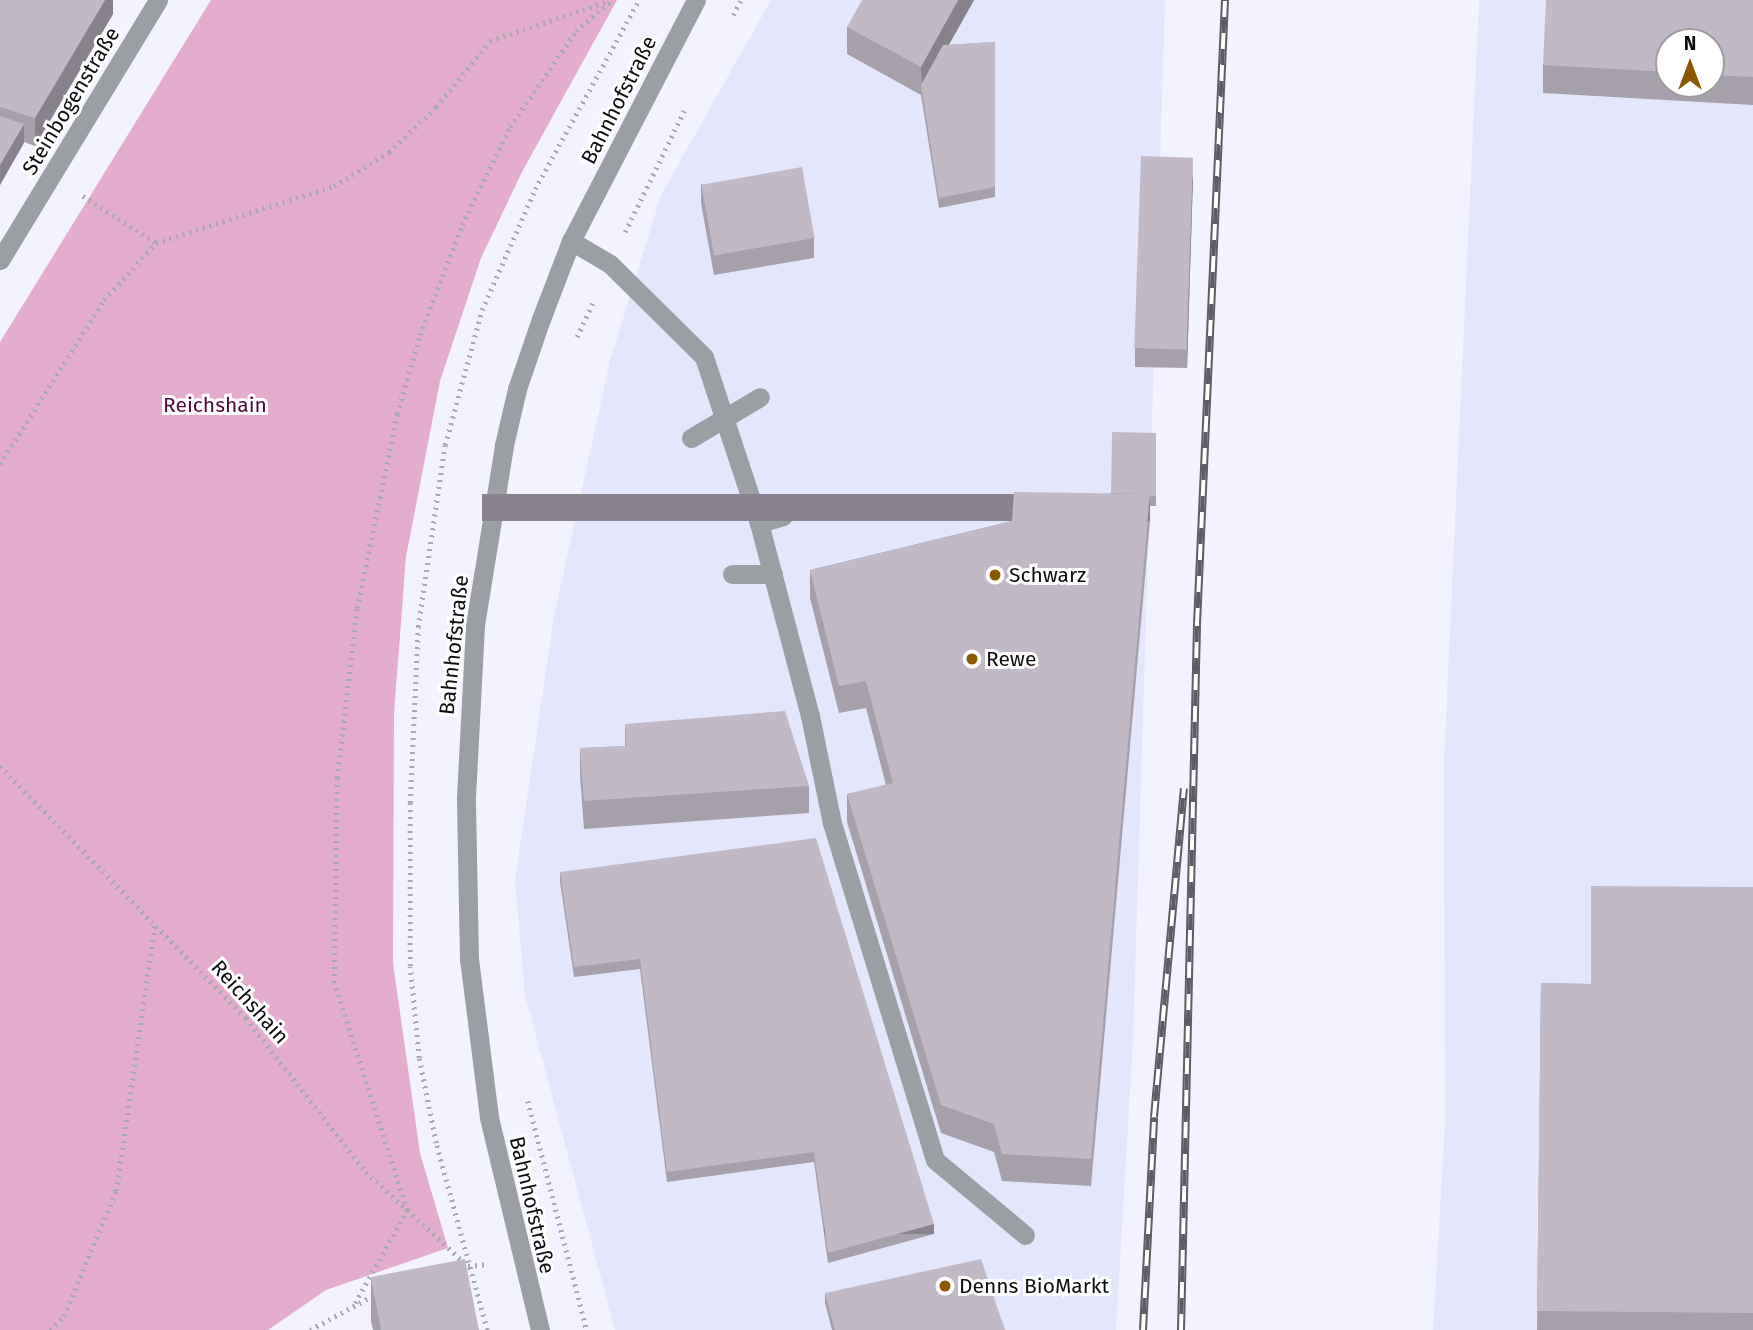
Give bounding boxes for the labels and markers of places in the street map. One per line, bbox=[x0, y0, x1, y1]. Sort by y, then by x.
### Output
place label: Schwarz bbox=[1009, 562, 1086, 588]
marker: Schwarz bbox=[987, 567, 1003, 583]
place label: Rewe bbox=[986, 646, 1036, 672]
marker: Rewe bbox=[964, 651, 980, 667]
place label: Denns BioMarkt bbox=[959, 1273, 1109, 1299]
marker: Denns BioMarkt bbox=[937, 1278, 953, 1294]

